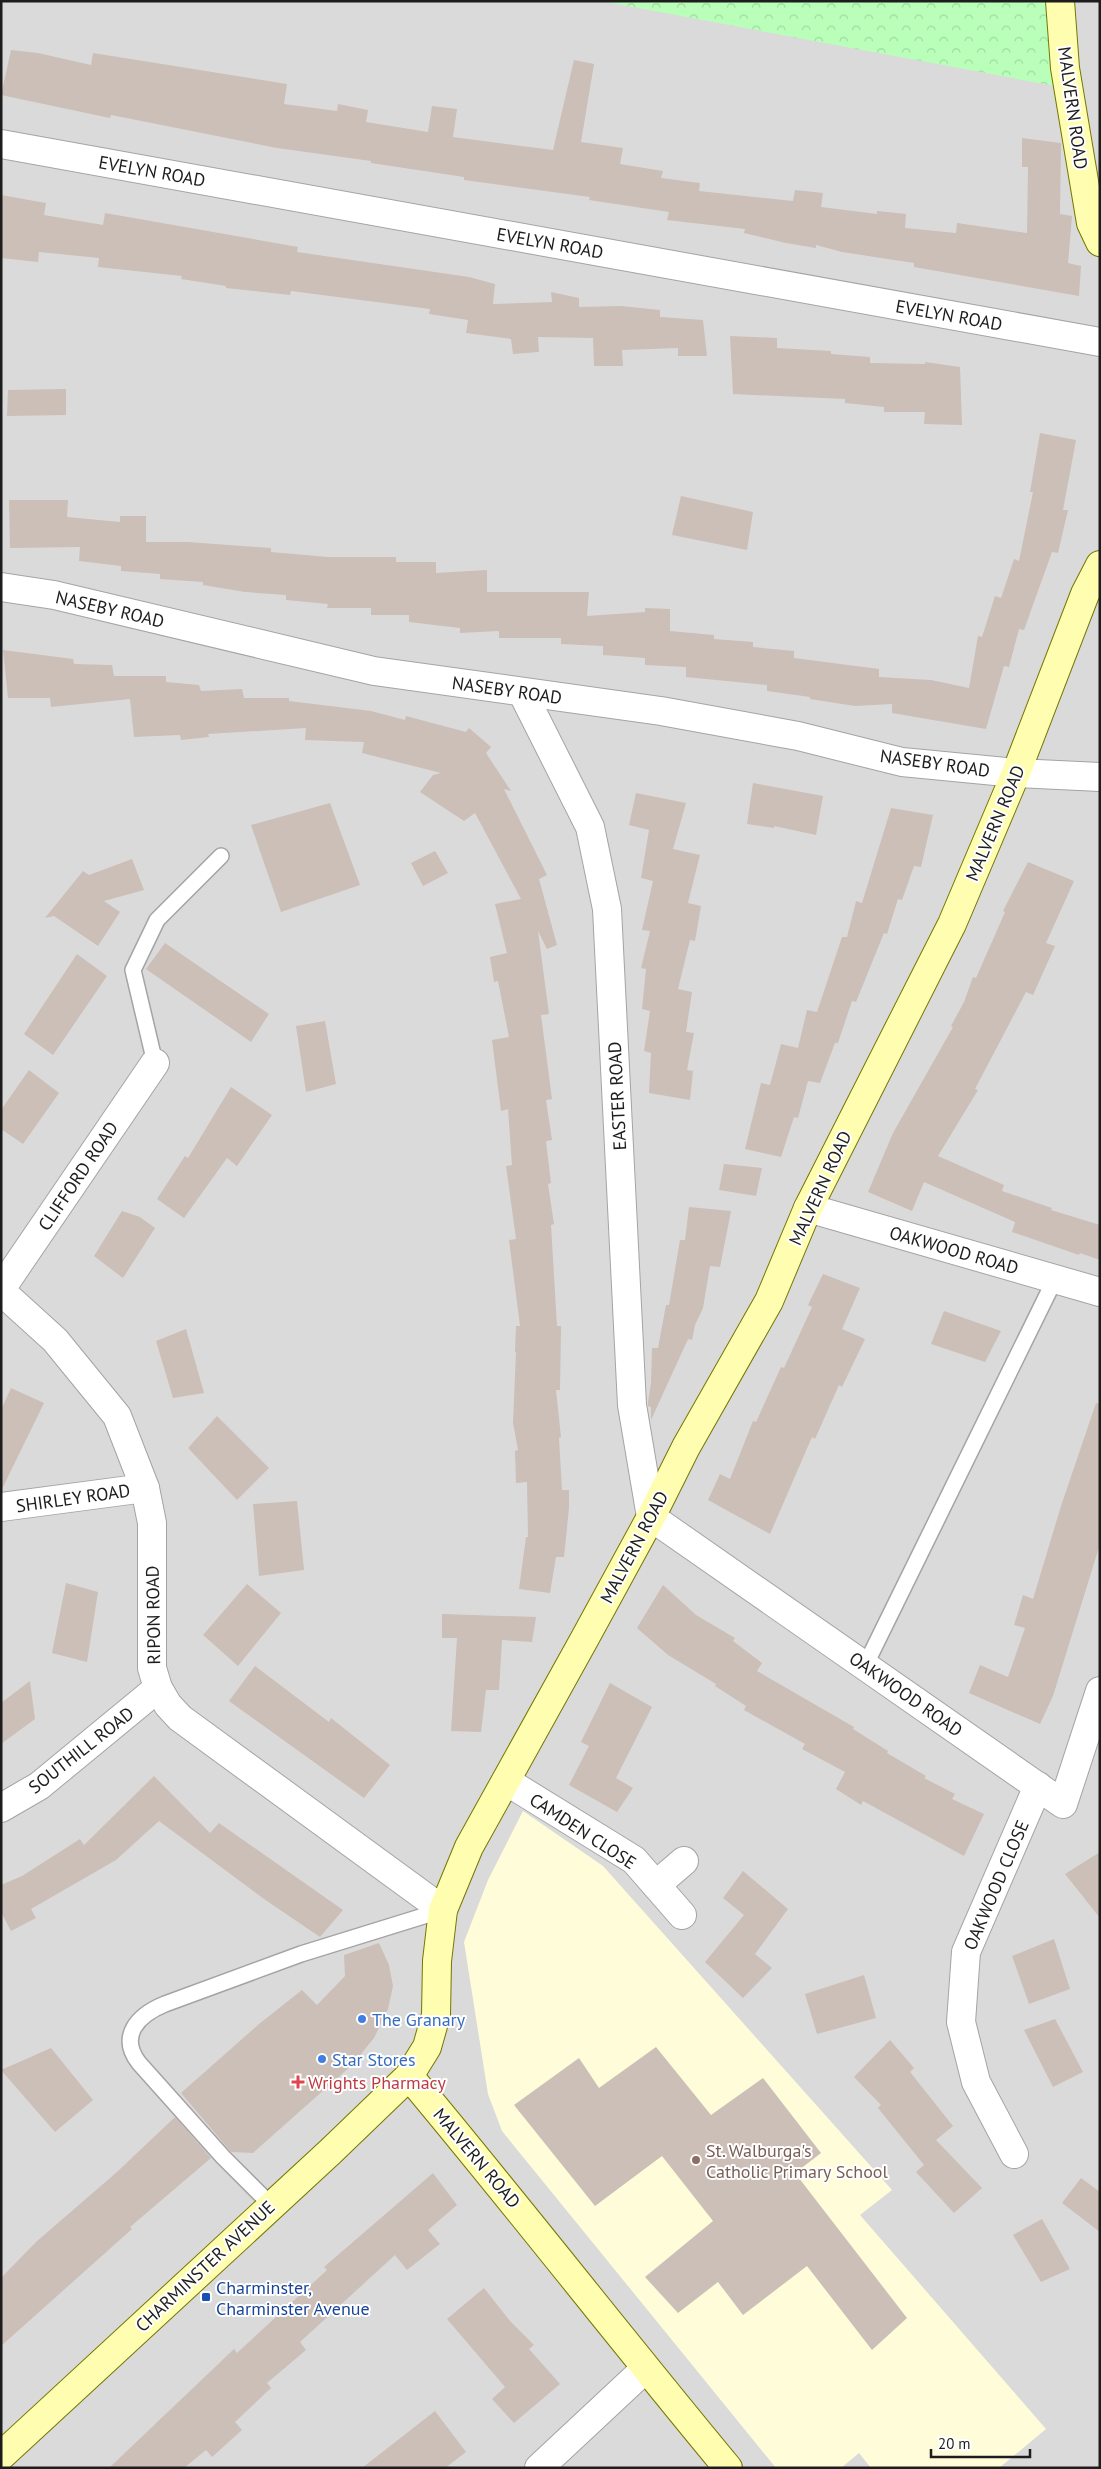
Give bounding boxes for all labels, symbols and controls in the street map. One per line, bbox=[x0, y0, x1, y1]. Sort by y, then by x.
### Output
street label: MALVERN ROAD bbox=[1053, 45, 1093, 171]
street label: EVELYN ROAD bbox=[97, 150, 207, 192]
street label: EVELYN ROAD bbox=[495, 222, 605, 264]
street label: EVELYN ROAD bbox=[894, 294, 1004, 336]
street label: NASEBY ROAD bbox=[53, 585, 167, 633]
street label: NASEBY ROAD bbox=[451, 671, 563, 709]
street label: NASEBY ROAD bbox=[879, 744, 991, 782]
street label: MALVERN ROAD bbox=[960, 762, 1030, 884]
street label: EASTER ROAD bbox=[603, 1041, 631, 1151]
street label: CLIFFORD ROAD bbox=[33, 1117, 123, 1235]
street label: MALVERN ROAD bbox=[783, 1127, 857, 1249]
street label: OAKWOOD ROAD bbox=[887, 1221, 1021, 1279]
street label: SHIRLEY ROAD bbox=[14, 1479, 132, 1517]
street label: MALVERN ROAD bbox=[595, 1487, 673, 1607]
street label: RIPON ROAD bbox=[141, 1565, 165, 1665]
street label: OAKWOOD ROAD bbox=[845, 1646, 967, 1742]
street label: SOUTHILL ROAD bbox=[24, 1702, 138, 1798]
street label: CAMDEN CLOSE bbox=[525, 1788, 641, 1874]
street label: OAKWOOD CLOSE bbox=[958, 1817, 1034, 1953]
place label: The Granary bbox=[372, 2008, 466, 2031]
marker: The Granary bbox=[356, 2013, 368, 2025]
place label: Star Stores bbox=[332, 2048, 415, 2071]
marker: Star Stores bbox=[316, 2053, 328, 2065]
place label: Wrights Pharmacy bbox=[308, 2071, 447, 2094]
marker: Wrights Pharmacy bbox=[292, 2076, 304, 2088]
street label: MALVERN ROAD bbox=[428, 2103, 526, 2213]
place label: St. Walburga's Catholic Primary School bbox=[706, 2139, 888, 2183]
marker: St. Walburga's Catholic Primary School bbox=[690, 2154, 702, 2166]
street label: CHARMINSTER AVENUE bbox=[130, 2195, 280, 2337]
place label: Charminster, Charminster Avenue bbox=[216, 2276, 370, 2320]
marker: Charminster, Charminster Avenue bbox=[200, 2291, 212, 2303]
scale bar bbox=[931, 2426, 1030, 2458]
text: 20 m bbox=[938, 2434, 971, 2453]

